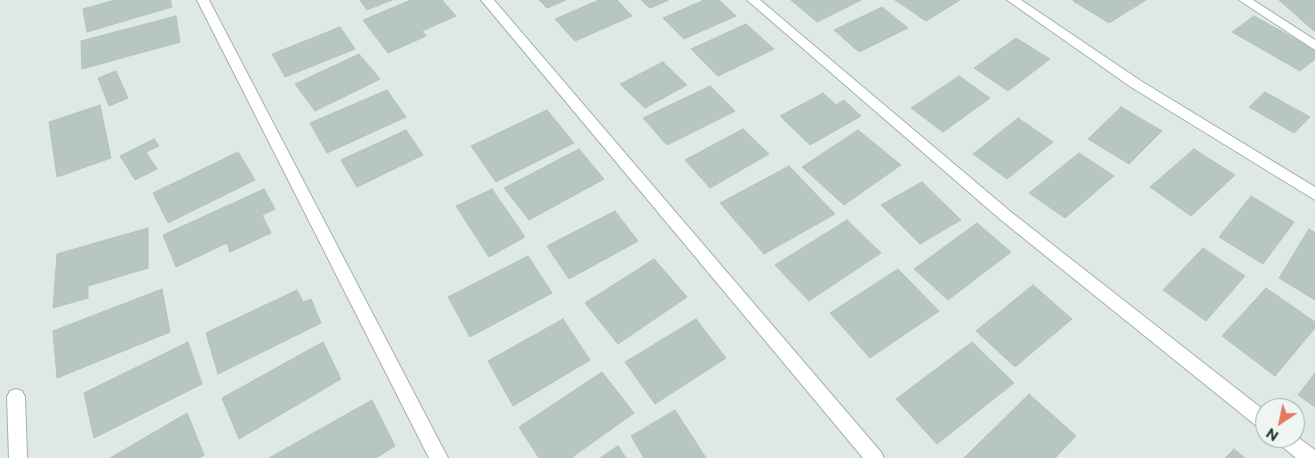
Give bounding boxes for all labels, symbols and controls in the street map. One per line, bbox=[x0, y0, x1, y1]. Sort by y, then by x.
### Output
north arrow bbox=[1255, 398, 1305, 448]
text: N bbox=[1262, 424, 1282, 445]

